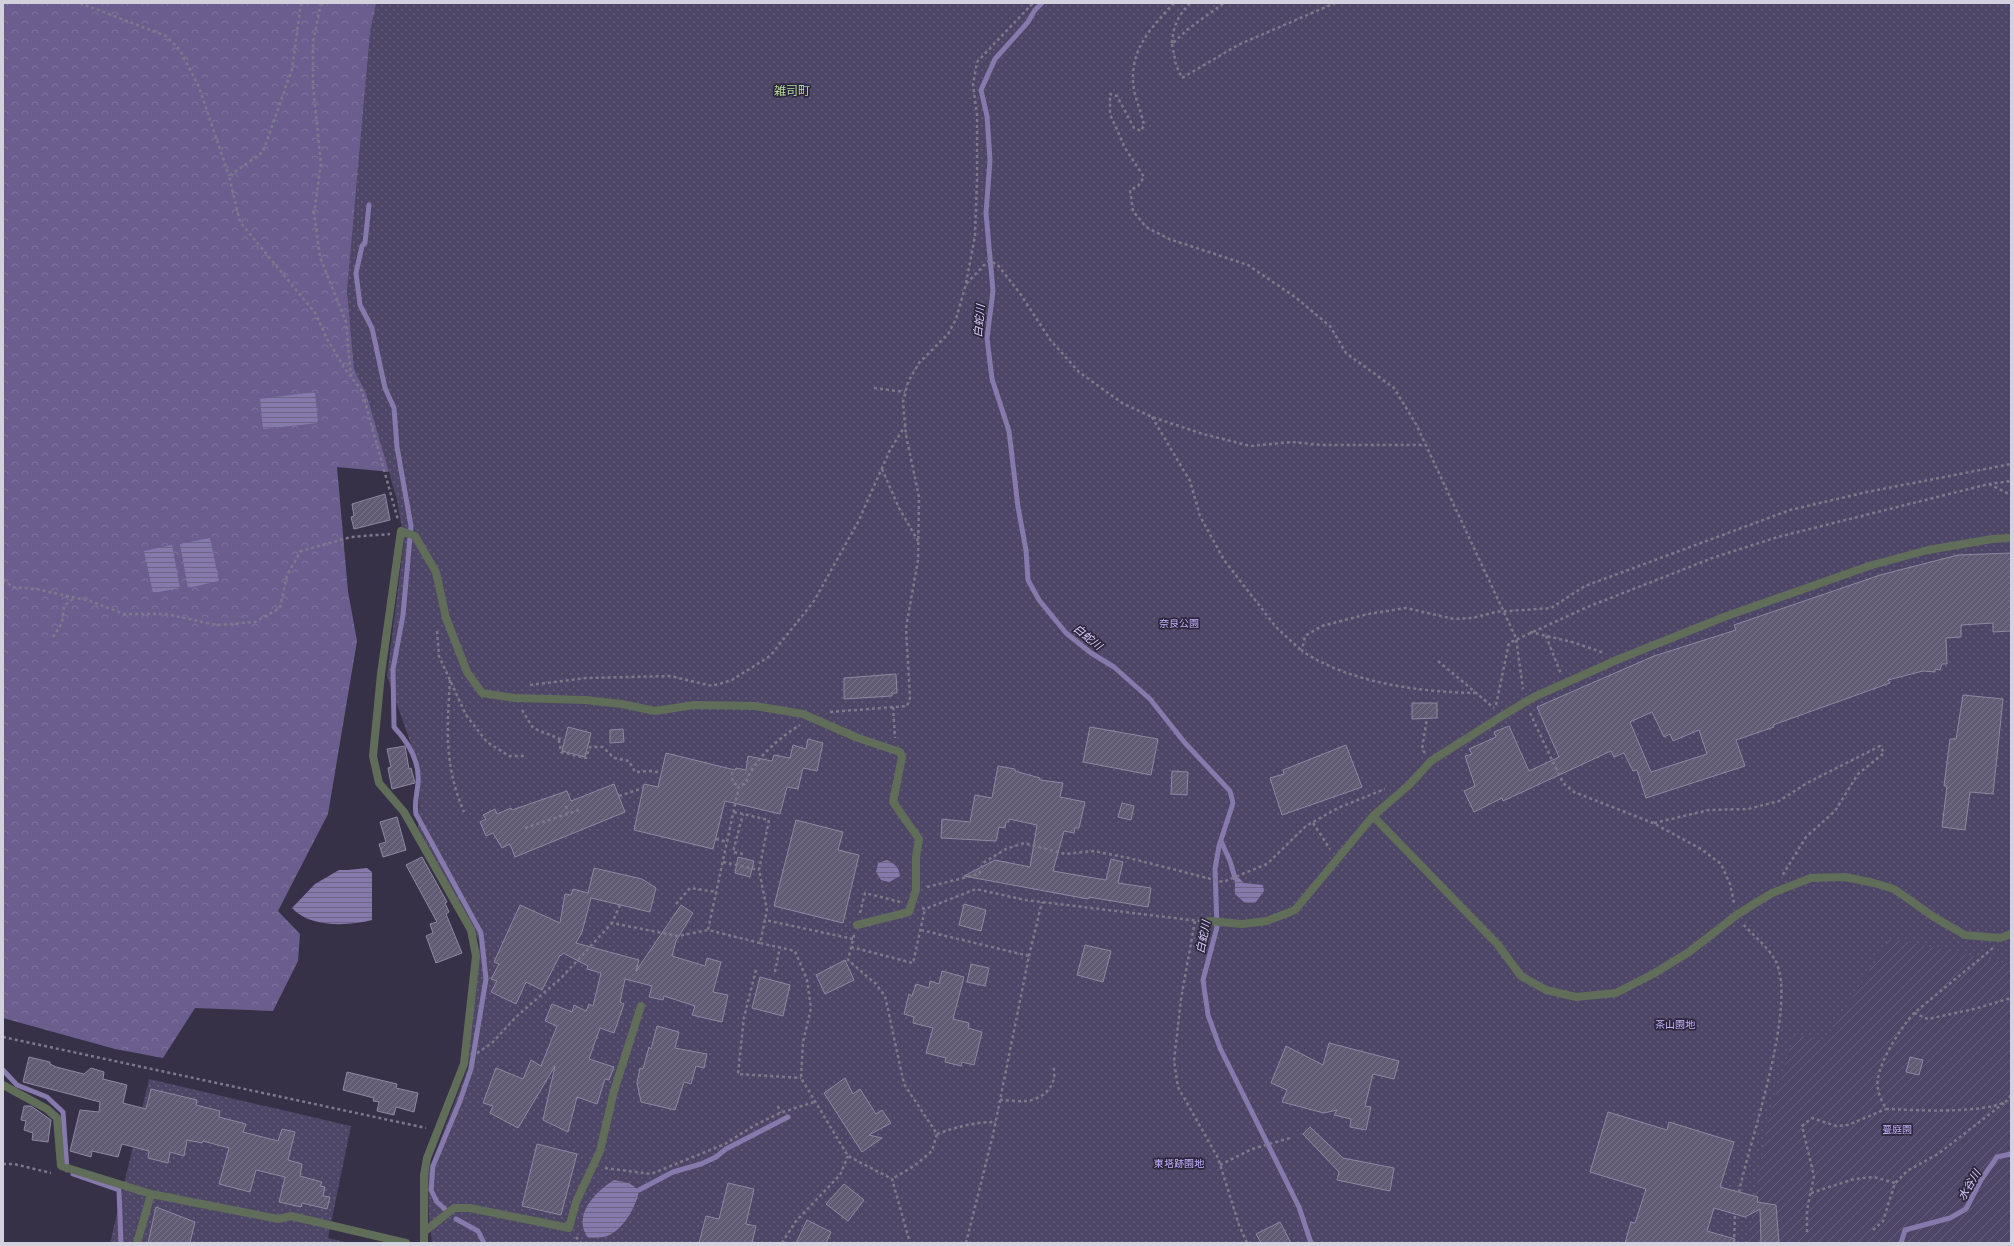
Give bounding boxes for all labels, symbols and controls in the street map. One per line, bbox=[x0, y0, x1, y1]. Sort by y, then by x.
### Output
district label: 雑司町 bbox=[774, 83, 810, 98]
water label: 白蛇川 bbox=[971, 303, 987, 338]
park label: 奈良公園 bbox=[1159, 617, 1199, 630]
water label: 白蛇川 bbox=[1071, 621, 1106, 653]
water label: 白蛇川 bbox=[1193, 918, 1213, 955]
park label: 茶山園地 bbox=[1655, 1018, 1696, 1031]
park label: 甍庭園 bbox=[1882, 1123, 1912, 1136]
park label: 東塔跡園地 bbox=[1154, 1157, 1205, 1170]
water label: 水谷川 bbox=[1955, 1166, 1984, 1203]

